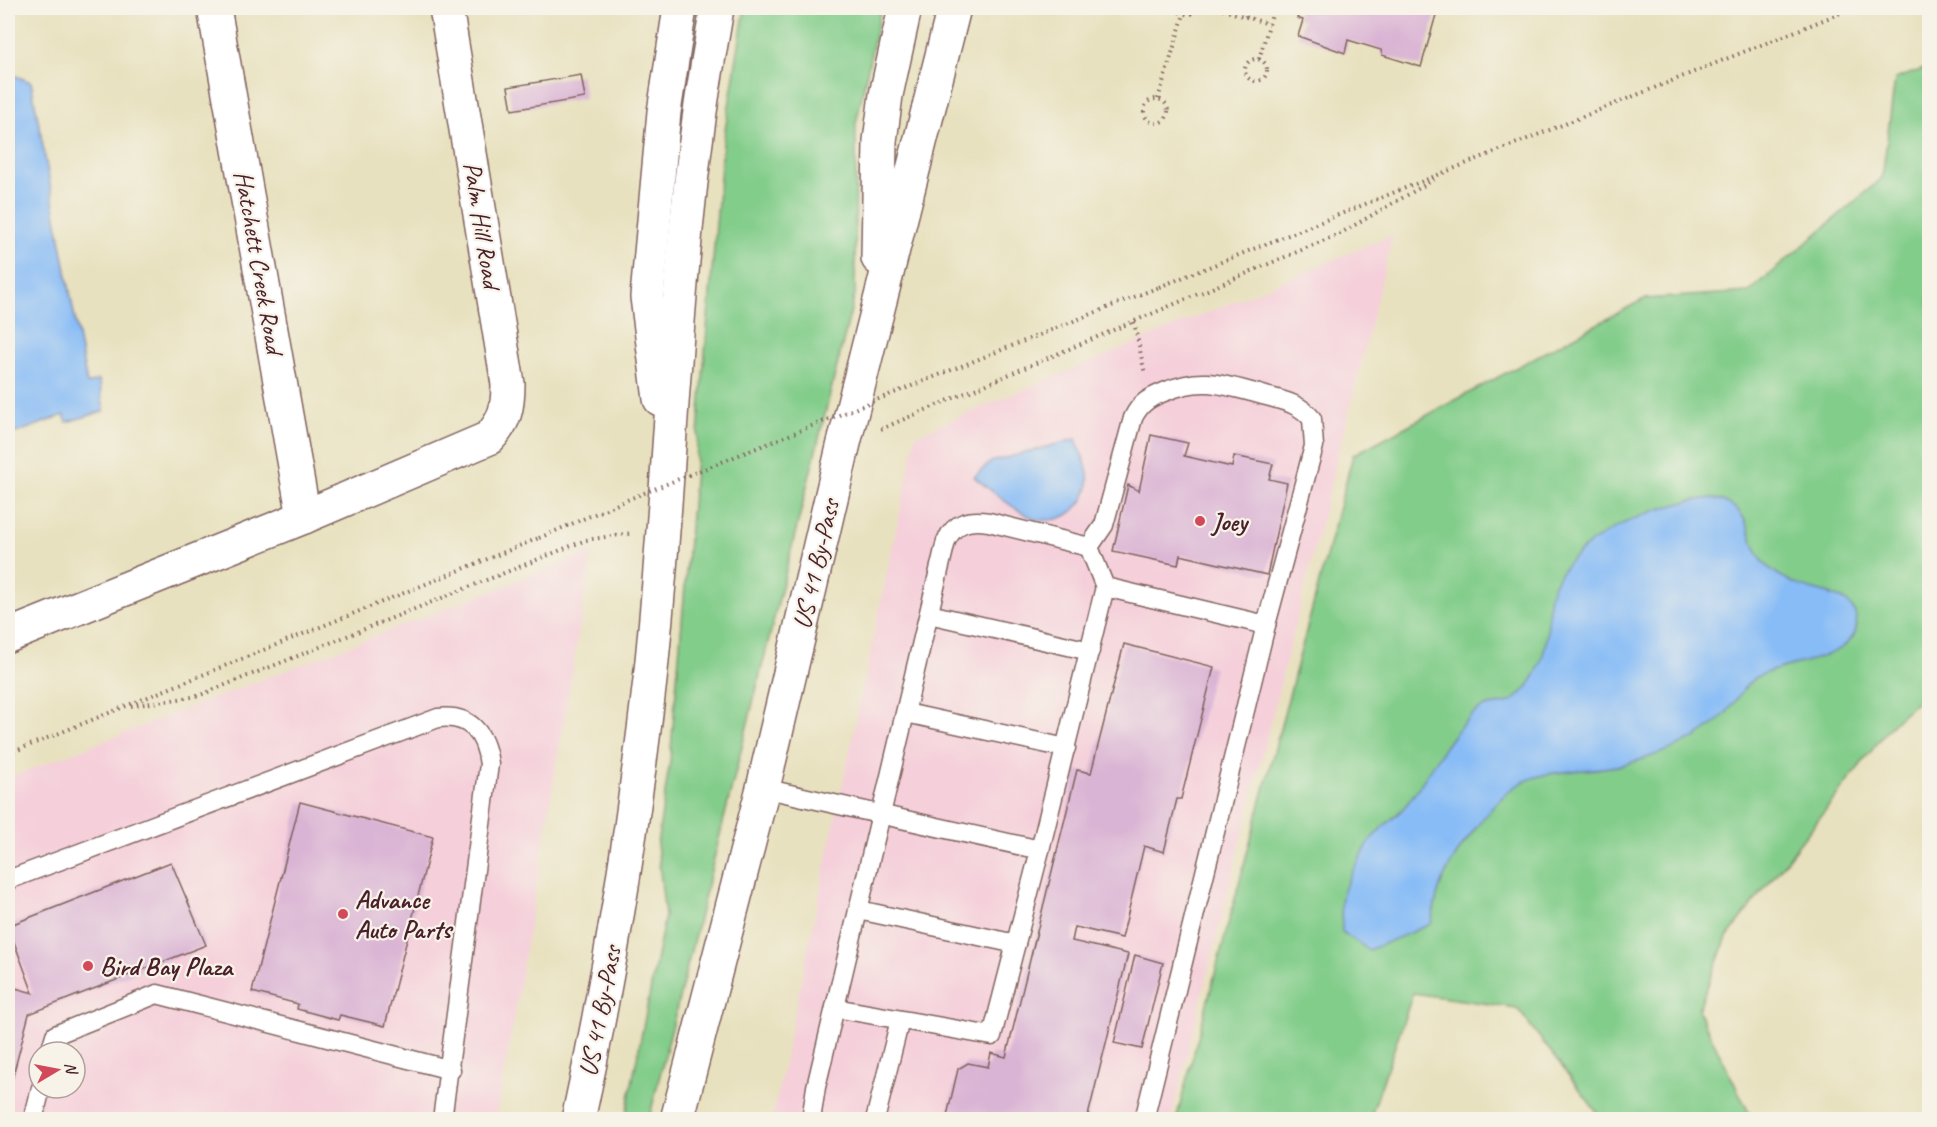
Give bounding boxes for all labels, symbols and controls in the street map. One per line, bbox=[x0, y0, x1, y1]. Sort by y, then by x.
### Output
street label: Palm Hill Road bbox=[456, 160, 509, 294]
street label: Hatchett Creek Road bbox=[227, 168, 292, 360]
street label: US 41 By-Pass bbox=[785, 494, 847, 632]
place label: Joey bbox=[1210, 505, 1250, 538]
marker: Joey bbox=[1193, 514, 1207, 528]
place label: Advance Auto Parts bbox=[355, 883, 454, 946]
marker: Advance Auto Parts bbox=[336, 907, 350, 921]
street label: US 41 By-Pass bbox=[571, 941, 629, 1079]
place label: Bird Bay Plaza bbox=[100, 950, 234, 983]
marker: Bird Bay Plaza bbox=[81, 959, 95, 973]
north arrow bbox=[27, 1040, 87, 1100]
text: N bbox=[60, 1061, 82, 1077]

